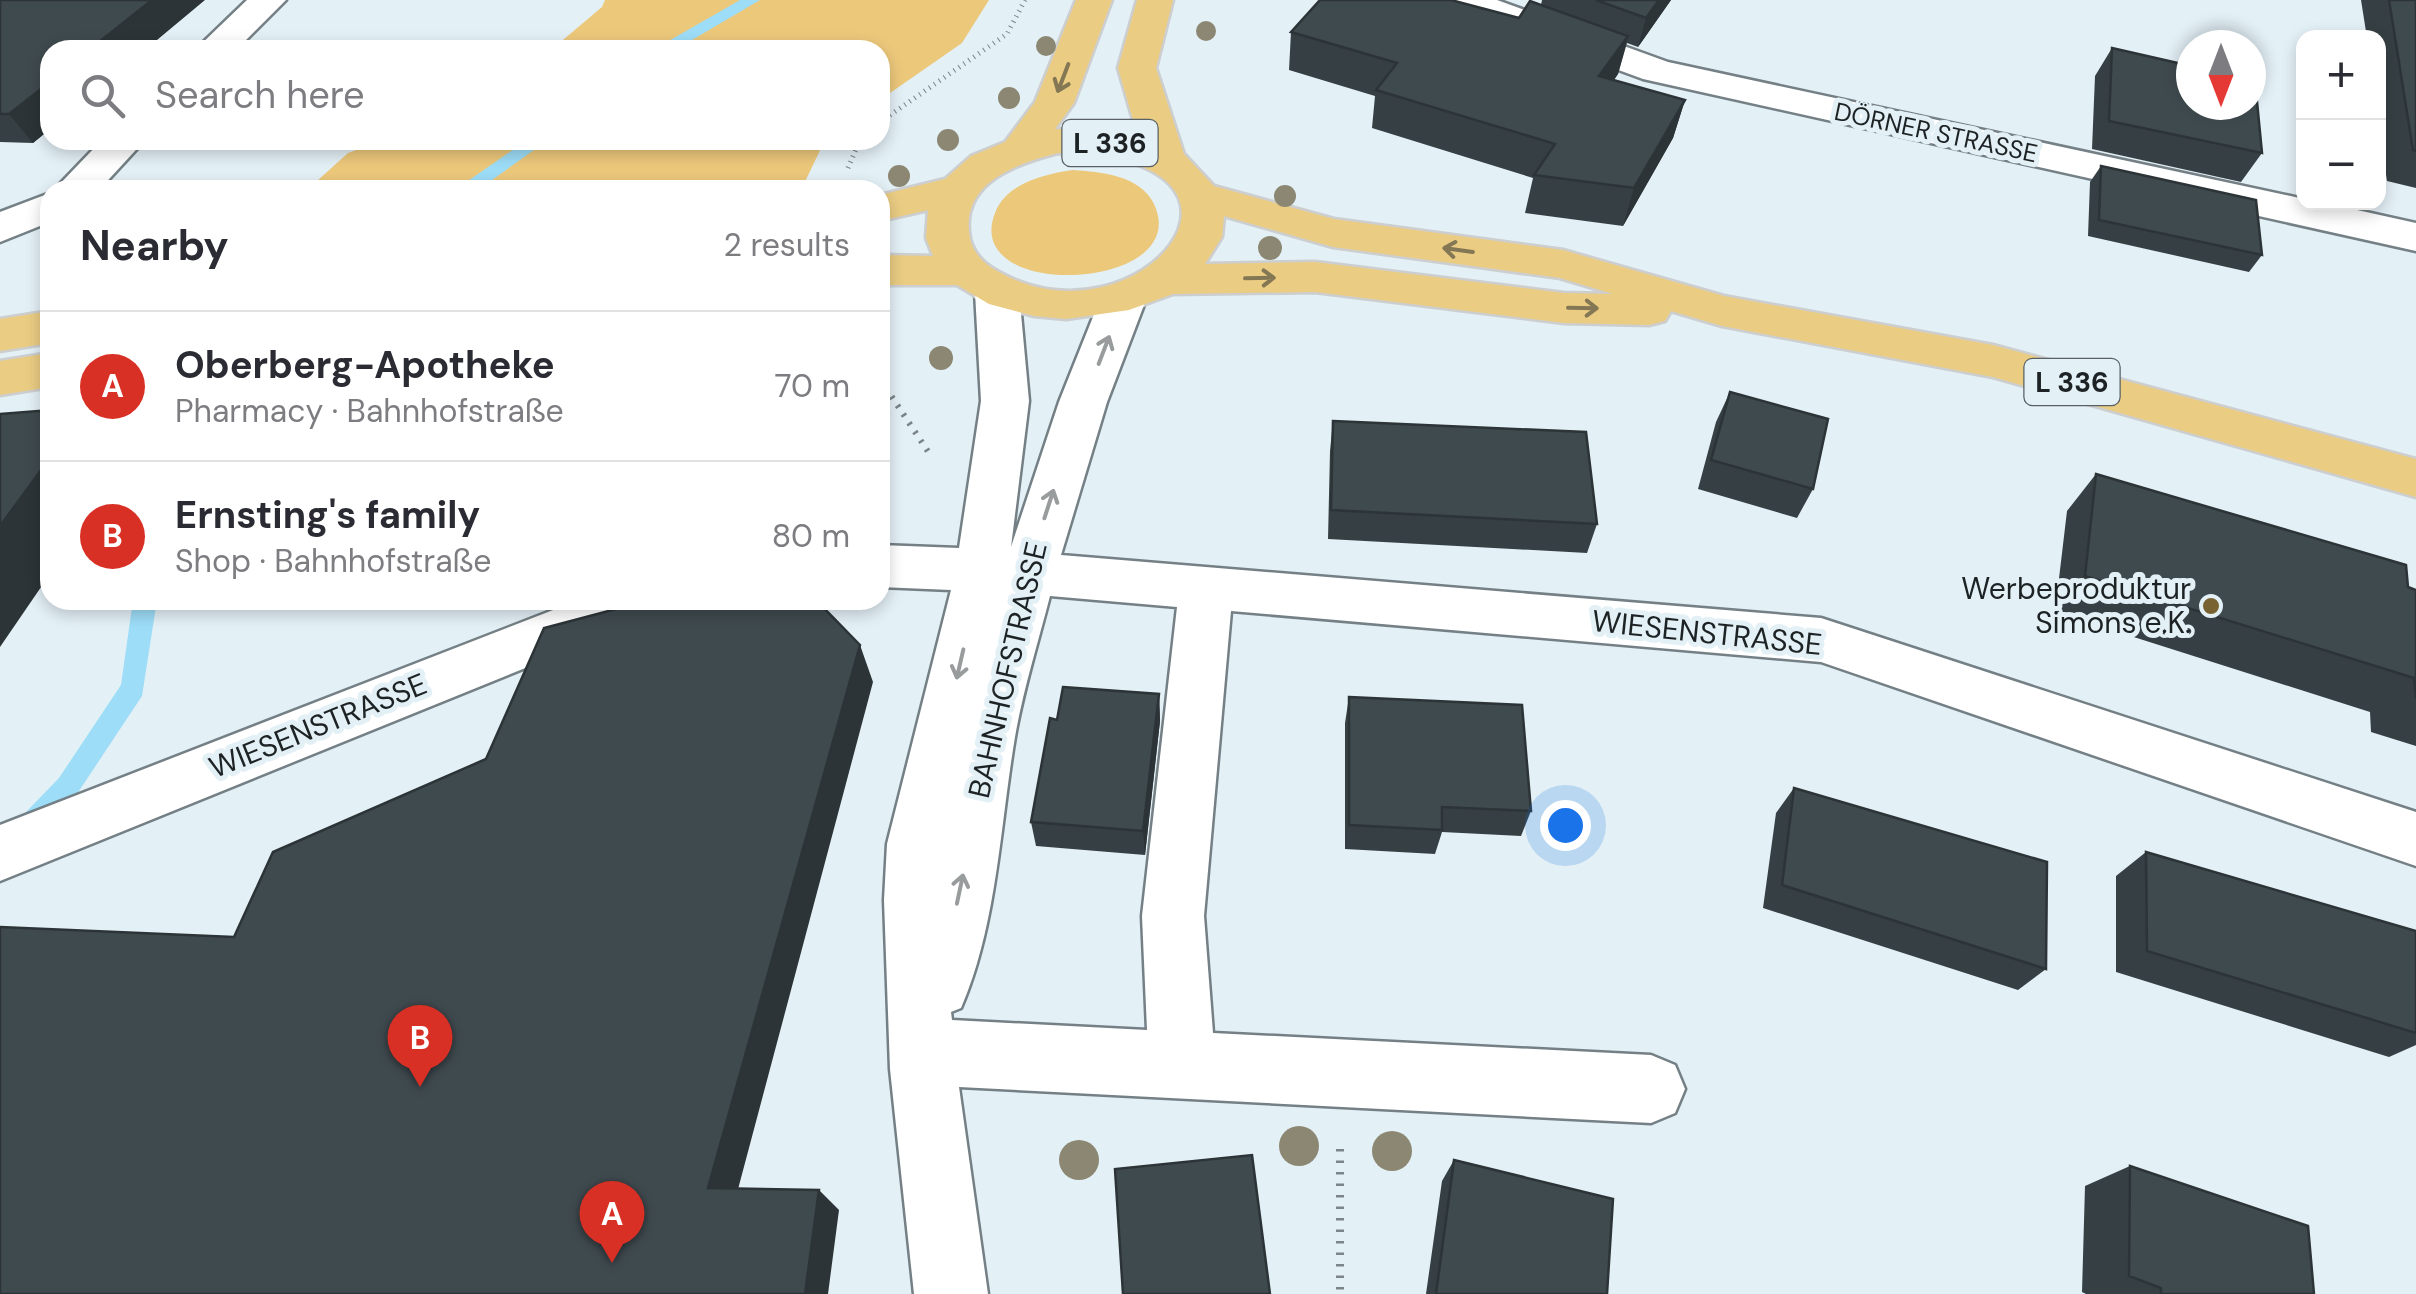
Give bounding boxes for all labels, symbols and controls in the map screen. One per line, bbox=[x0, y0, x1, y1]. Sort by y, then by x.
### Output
north arrow bbox=[2176, 30, 2266, 120]
map controls bbox=[2296, 30, 2386, 210]
button: + bbox=[2296, 30, 2386, 120]
search box bbox=[40, 40, 890, 150]
one-way arrow bbox=[1053, 62, 1071, 93]
icon: search bbox=[75, 68, 130, 123]
text: Search here bbox=[155, 70, 365, 120]
street label: DÖRNER STRASSE bbox=[1831, 95, 2041, 170]
road number: L 336 bbox=[1062, 120, 1158, 166]
button: − bbox=[2296, 120, 2386, 210]
text: Nearby bbox=[80, 218, 229, 273]
text: 2 results bbox=[724, 224, 850, 266]
one-way arrow bbox=[1442, 240, 1474, 259]
one-way arrow bbox=[1244, 268, 1276, 288]
one-way arrow bbox=[1567, 299, 1599, 318]
one-way arrow bbox=[1096, 335, 1114, 365]
text: Oberberg-Apotheke bbox=[175, 340, 555, 390]
road number: L 336 bbox=[2024, 359, 2120, 405]
text: A bbox=[101, 365, 124, 407]
text: 70 m bbox=[774, 365, 850, 407]
text: Pharmacy · Bahnhofstraße bbox=[175, 390, 564, 432]
one-way arrow bbox=[1041, 489, 1059, 521]
text: Ernsting's family bbox=[175, 490, 480, 540]
text: B bbox=[102, 515, 123, 557]
text: 80 m bbox=[772, 515, 850, 557]
street label: BAHNHOFSTRASSE bbox=[959, 538, 1056, 802]
text: Shop · Bahnhofstraße bbox=[175, 540, 491, 582]
place label: Werbeproduktur Simons e.K. bbox=[1961, 569, 2191, 642]
marker: Werbeproduktur Simons e.K. bbox=[2200, 595, 2222, 617]
street label: WIESENSTRASSE bbox=[1590, 601, 1824, 664]
one-way arrow bbox=[950, 647, 968, 679]
street label: WIESENSTRASSE bbox=[203, 664, 432, 787]
your location bbox=[1540, 800, 1591, 851]
one-way arrow bbox=[952, 874, 971, 906]
pin: B bbox=[388, 1004, 452, 1087]
pin: A bbox=[580, 1180, 644, 1263]

